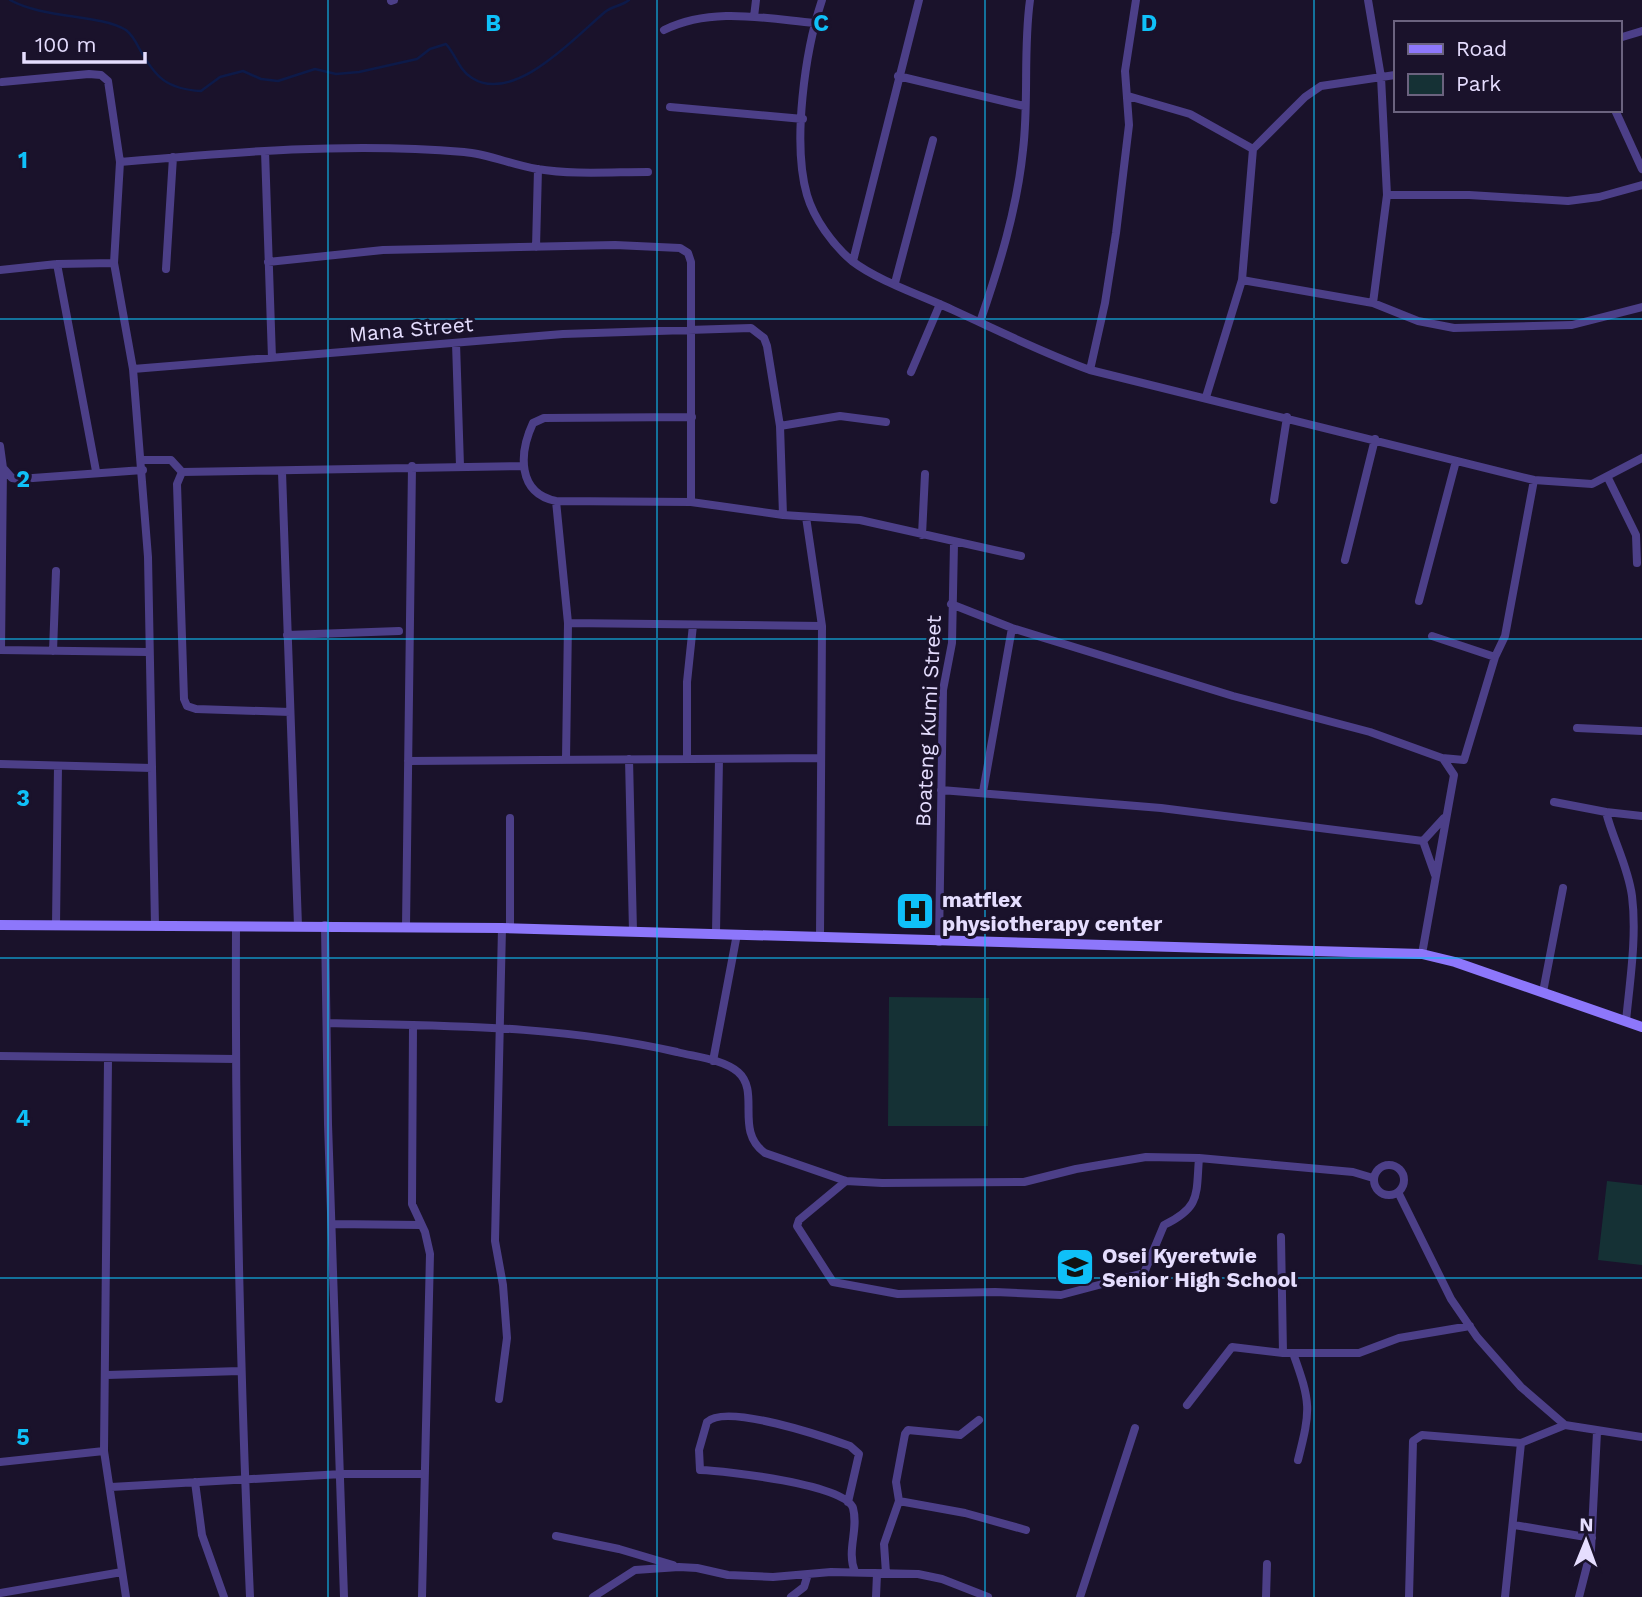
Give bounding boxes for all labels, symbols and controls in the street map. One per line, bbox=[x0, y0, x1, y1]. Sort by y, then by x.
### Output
text: B bbox=[485, 10, 501, 37]
text: C bbox=[813, 10, 829, 37]
text: D bbox=[1141, 10, 1157, 37]
scale bar bbox=[24, 21, 145, 65]
legend bbox=[1394, 21, 1621, 112]
text: 100 m bbox=[35, 32, 97, 57]
text: Road bbox=[1456, 36, 1507, 61]
text: Park bbox=[1456, 71, 1501, 96]
text: 1 bbox=[18, 147, 28, 174]
street label: Mana Street bbox=[348, 311, 474, 347]
text: 2 bbox=[16, 466, 30, 493]
street label: Boateng Kumi Street bbox=[910, 614, 946, 828]
text: 3 bbox=[16, 785, 30, 812]
place label: matflex physiotherapy center bbox=[942, 887, 1162, 936]
hospital icon: matflex physiotherapy center bbox=[894, 890, 936, 932]
text: 4 bbox=[16, 1105, 31, 1132]
place label: Osei Kyeretwie Senior High School bbox=[1102, 1243, 1297, 1292]
school or university icon: Osei Kyeretwie Senior High School bbox=[1054, 1246, 1096, 1288]
text: 5 bbox=[16, 1424, 30, 1451]
north arrow bbox=[1551, 1506, 1621, 1576]
text: N bbox=[1579, 1513, 1594, 1536]

